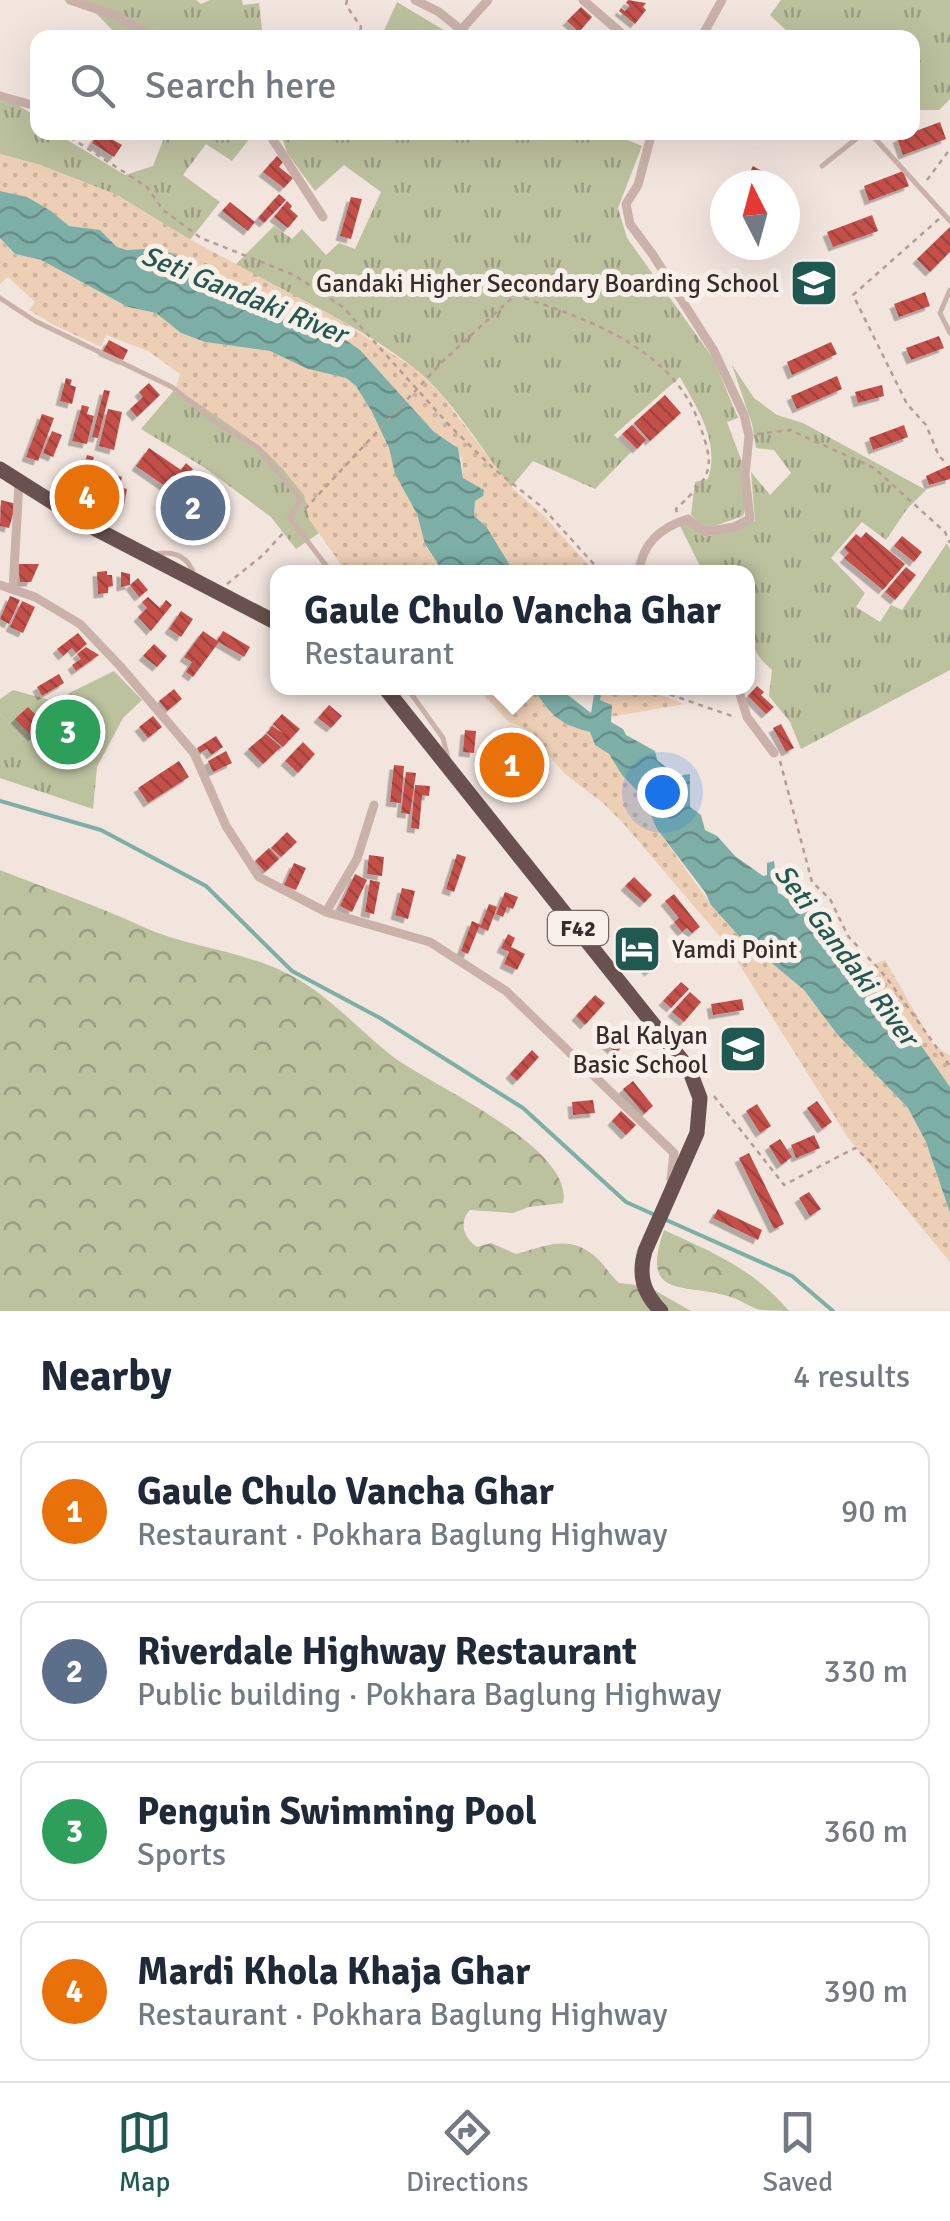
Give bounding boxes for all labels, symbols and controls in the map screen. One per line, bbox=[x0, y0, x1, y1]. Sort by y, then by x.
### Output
search box bbox=[30, 30, 920, 140]
icon: search bbox=[65, 58, 120, 113]
text: Search here bbox=[145, 62, 337, 109]
north arrow bbox=[710, 170, 800, 260]
water label: Seti Gandaki River bbox=[136, 238, 355, 353]
school or university icon: Gandaki Higher Secondary Boarding School bbox=[788, 257, 840, 309]
place label: Gandaki Higher Secondary Boarding School bbox=[316, 268, 779, 299]
pin: 4 bbox=[54, 460, 120, 534]
pin: 2 bbox=[160, 470, 226, 546]
popup bbox=[270, 565, 755, 695]
text: Gaule Chulo Vancha Ghar bbox=[304, 587, 721, 634]
text: Restaurant bbox=[304, 634, 454, 673]
pin: 3 bbox=[36, 694, 100, 770]
pin: 1 bbox=[480, 728, 544, 802]
your location bbox=[637, 767, 688, 818]
water label: Seti Gandaki River bbox=[767, 858, 927, 1055]
road number: F42 bbox=[548, 911, 608, 945]
hotel icon: Yamdi Point bbox=[611, 923, 663, 975]
place label: Yamdi Point bbox=[672, 934, 797, 965]
place label: Bal Kalyan Basic School bbox=[573, 1020, 708, 1080]
school or university icon: Bal Kalyan Basic School bbox=[717, 1023, 769, 1075]
text: Nearby bbox=[40, 1351, 172, 1402]
text: 4 results bbox=[793, 1357, 910, 1396]
text: Gaule Chulo Vancha Ghar bbox=[137, 1468, 554, 1515]
text: 1 bbox=[66, 1492, 83, 1531]
text: 90 m bbox=[841, 1492, 908, 1531]
text: Restaurant · Pokhara Baglung Highway bbox=[137, 1515, 667, 1554]
text: Riverdale Highway Restaurant bbox=[137, 1628, 637, 1675]
text: 2 bbox=[66, 1652, 83, 1691]
text: 330 m bbox=[824, 1652, 908, 1691]
text: Public building · Pokhara Baglung Highway bbox=[137, 1675, 721, 1714]
text: Penguin Swimming Pool bbox=[137, 1788, 537, 1835]
text: 3 bbox=[66, 1812, 83, 1851]
text: 360 m bbox=[824, 1812, 908, 1851]
text: Sports bbox=[137, 1835, 226, 1874]
text: Mardi Khola Khaja Ghar bbox=[137, 1948, 530, 1995]
text: 4 bbox=[66, 1972, 83, 2011]
text: 390 m bbox=[824, 1972, 908, 2011]
text: Restaurant · Pokhara Baglung Highway bbox=[137, 1995, 667, 2034]
tab: Map bbox=[117, 2105, 172, 2199]
tab: Directions bbox=[406, 2105, 528, 2199]
tab: Saved bbox=[762, 2105, 833, 2199]

